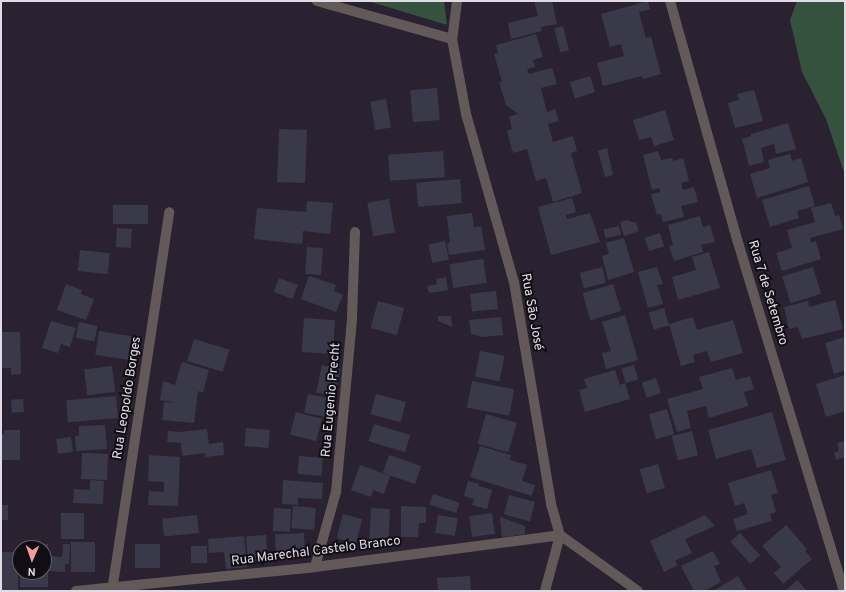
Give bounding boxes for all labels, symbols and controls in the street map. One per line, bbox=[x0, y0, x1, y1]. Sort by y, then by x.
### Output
street label: Rua 7 de Setembro bbox=[744, 238, 790, 348]
street label: Rua São José bbox=[517, 272, 545, 352]
street label: Rua Leopoldo Borges bbox=[111, 336, 145, 460]
street label: Rua Eugenio Precht bbox=[319, 342, 345, 458]
street label: Rua Marechal Castelo Branco bbox=[230, 534, 402, 570]
north arrow bbox=[12, 540, 52, 580]
text: N bbox=[27, 564, 36, 578]

